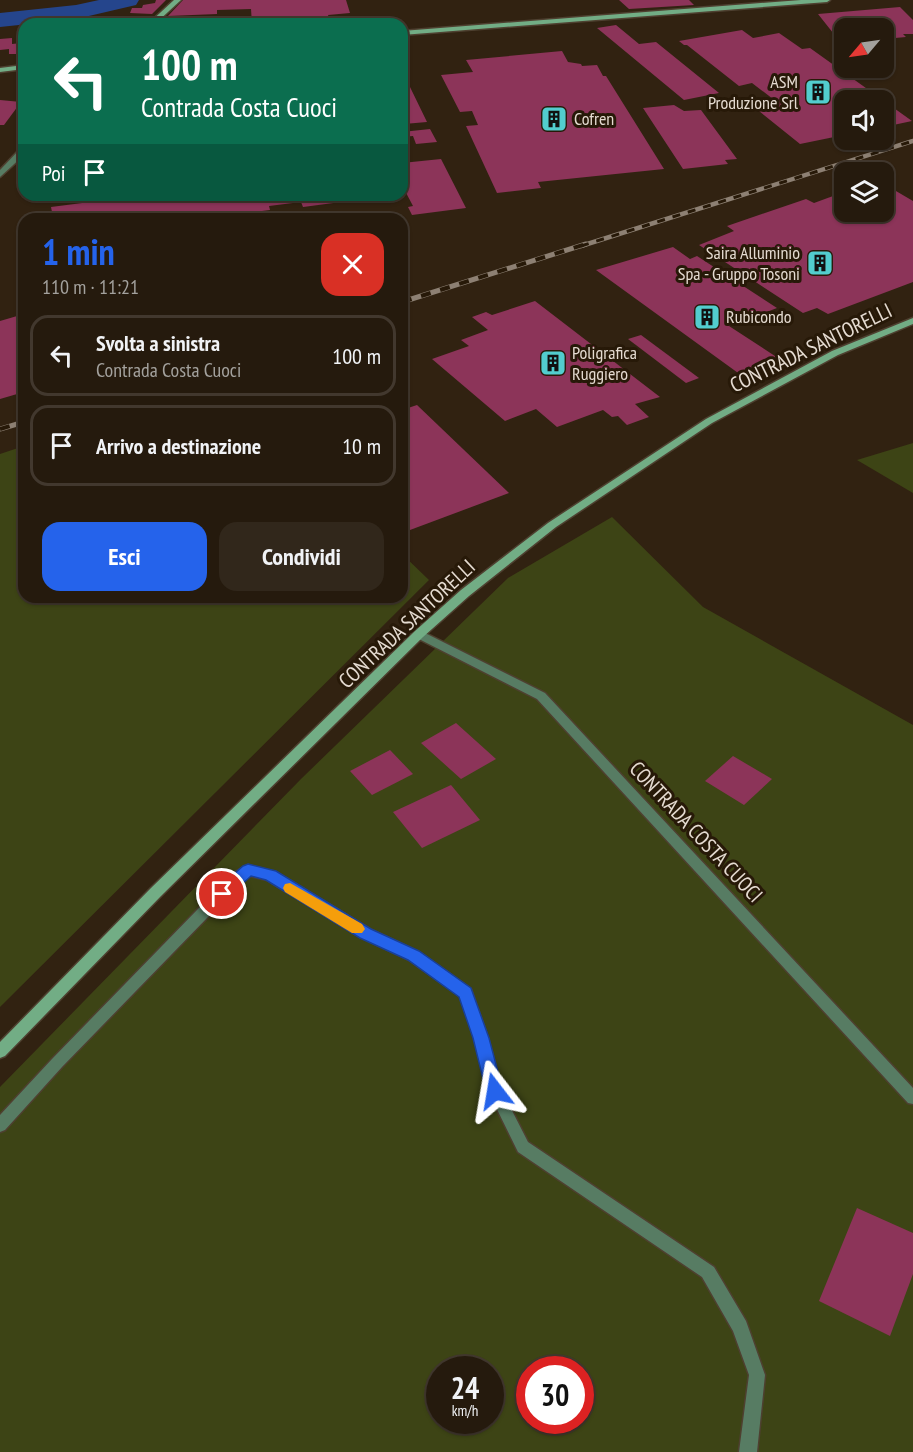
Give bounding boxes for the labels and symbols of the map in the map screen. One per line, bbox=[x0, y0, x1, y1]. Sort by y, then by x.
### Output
north arrow bbox=[834, 18, 894, 78]
place label: ASM Produzione Srl bbox=[708, 70, 799, 114]
building icon: ASM Produzione Srl bbox=[803, 77, 833, 107]
building icon: Cofren bbox=[539, 104, 569, 134]
place label: Cofren bbox=[574, 107, 614, 130]
place label: Saira Alluminio Spa - Gruppo Tosoni bbox=[678, 241, 800, 285]
building icon: Saira Alluminio Spa - Gruppo Tosoni bbox=[805, 248, 835, 278]
street label: CONTRADA SANTORELLI bbox=[725, 297, 896, 398]
building icon: Rubicondo bbox=[692, 302, 722, 332]
place label: Rubicondo bbox=[726, 305, 792, 328]
place label: Poligrafica Ruggiero bbox=[572, 341, 637, 385]
building icon: Poligrafica Ruggiero bbox=[538, 348, 568, 378]
street label: CONTRADA SANTORELLI bbox=[333, 553, 481, 694]
street label: CONTRADA COSTA CUOCI bbox=[624, 755, 769, 908]
pin bbox=[196, 868, 247, 919]
position arrow bbox=[463, 1059, 527, 1123]
speed limit sign: 30 bbox=[516, 1356, 594, 1434]

